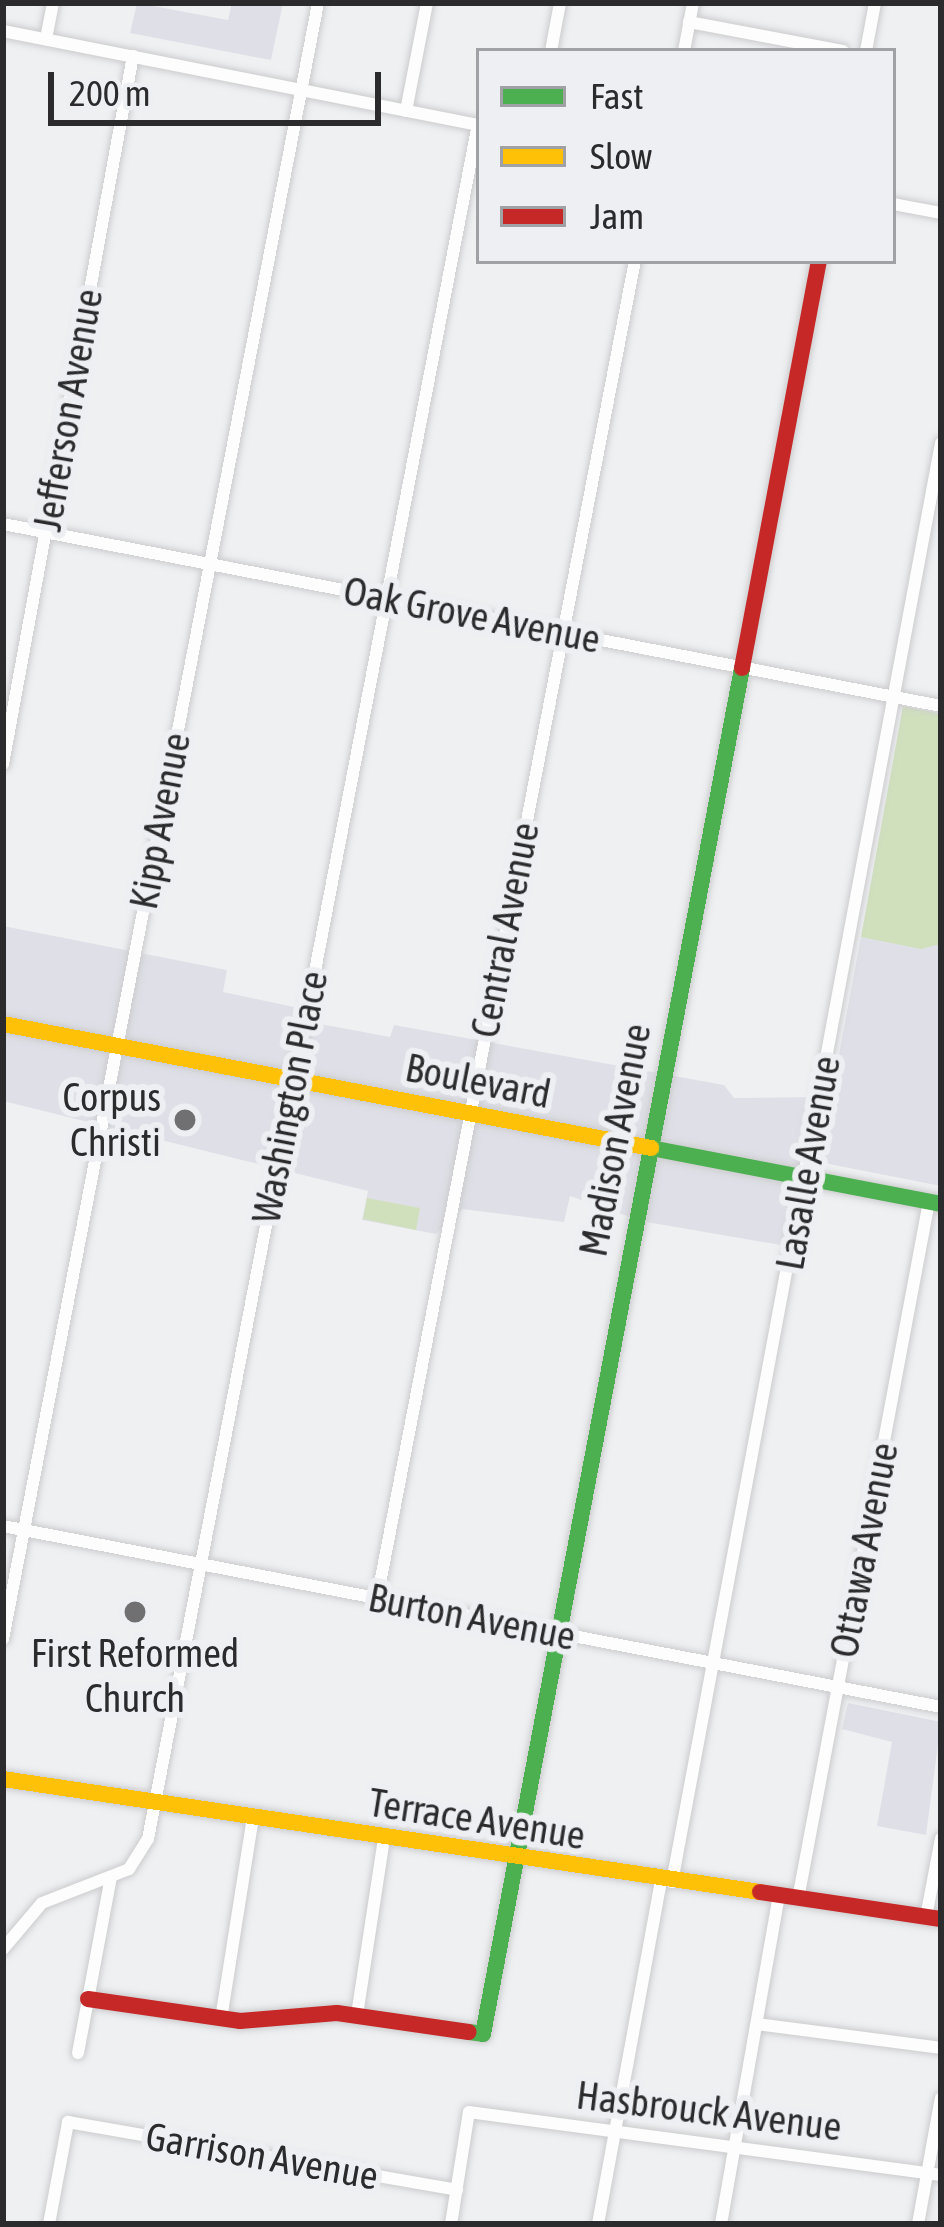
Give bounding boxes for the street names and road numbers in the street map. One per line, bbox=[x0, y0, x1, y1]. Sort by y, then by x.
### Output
street label: Jefferson Avenue bbox=[24, 285, 112, 535]
street label: Oak Grove Avenue bbox=[340, 567, 604, 663]
street label: Kipp Avenue bbox=[120, 729, 200, 913]
street label: Central Avenue bbox=[461, 819, 549, 1041]
street label: Washington Place bbox=[243, 967, 337, 1227]
street label: Madison Avenue bbox=[570, 1020, 660, 1260]
street label: Boulevard bbox=[402, 1044, 554, 1118]
street label: Lasalle Avenue bbox=[766, 1052, 850, 1274]
street label: Ottawa Avenue bbox=[820, 1439, 908, 1661]
street label: Burton Avenue bbox=[365, 1574, 579, 1660]
street label: Terrace Avenue bbox=[366, 1779, 588, 1859]
street label: Hasbrouck Avenue bbox=[574, 2072, 844, 2150]
street label: Garrison Avenue bbox=[142, 2113, 382, 2199]

